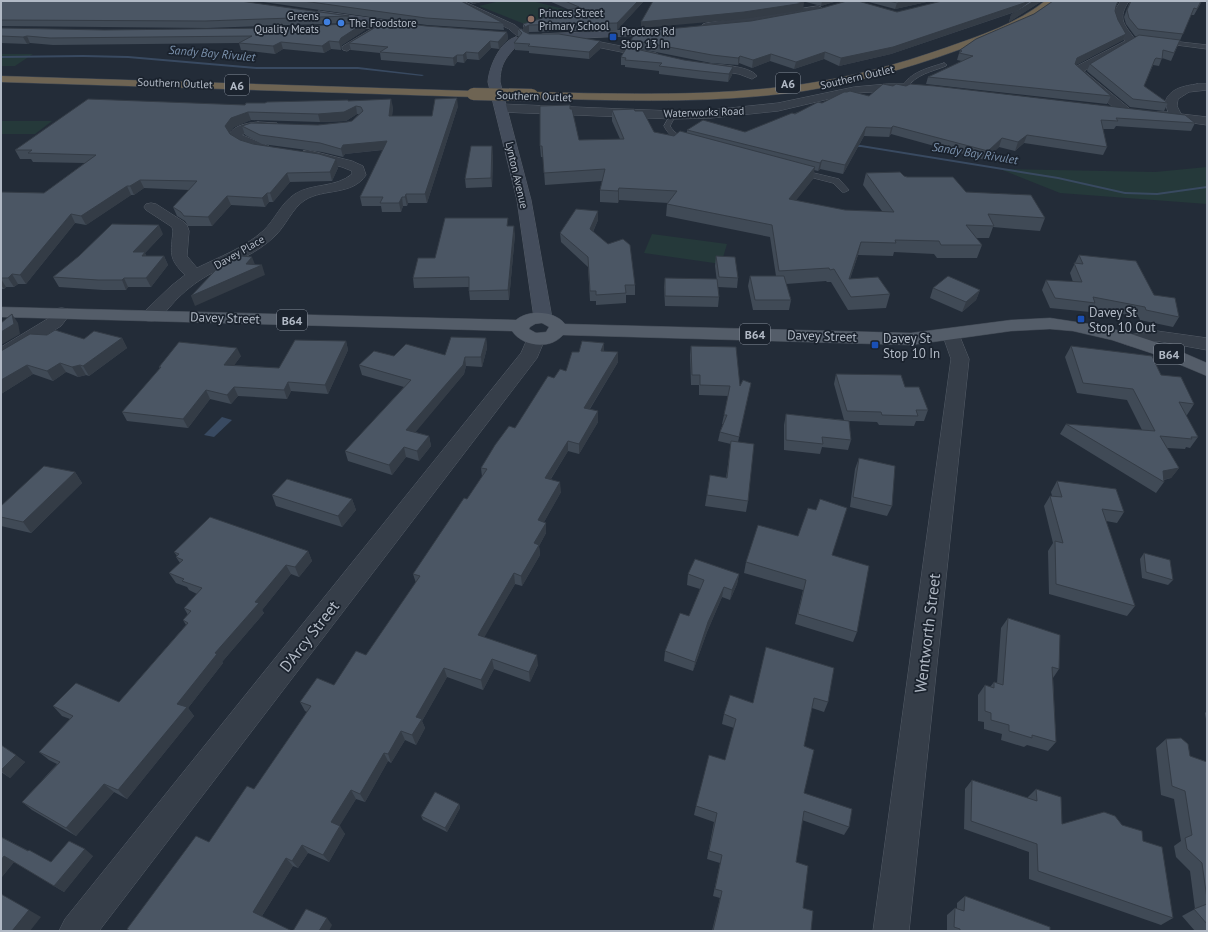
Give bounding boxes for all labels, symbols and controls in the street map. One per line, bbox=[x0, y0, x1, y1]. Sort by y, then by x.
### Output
place label: Princes Street Primary School bbox=[539, 6, 610, 33]
place label: Greens Quality Meats bbox=[254, 9, 319, 36]
marker: Princes Street Primary School bbox=[526, 14, 536, 24]
place label: The Foodstore bbox=[349, 16, 417, 30]
marker: Greens Quality Meats bbox=[322, 17, 332, 27]
marker: The Foodstore bbox=[336, 18, 346, 28]
place label: Proctors Rd Stop 13 In bbox=[621, 24, 675, 51]
marker: Proctors Rd Stop 13 In bbox=[608, 32, 618, 42]
water label: Sandy Bay Rivulet bbox=[168, 42, 257, 64]
street label: Southern Outlet bbox=[819, 62, 896, 92]
road number: A6 bbox=[776, 73, 800, 93]
street label: Southern Outlet bbox=[137, 75, 213, 91]
road number: A6 bbox=[225, 75, 249, 95]
street label: Southern Outlet bbox=[496, 88, 572, 104]
street label: Waterworks Road bbox=[663, 104, 745, 120]
water label: Sandy Bay Rivulet bbox=[931, 139, 1020, 167]
street label: Lynton Avenue bbox=[503, 140, 532, 210]
street label: Davey Place bbox=[211, 232, 267, 272]
place label: Davey St Stop 10 Out bbox=[1089, 304, 1156, 336]
street label: Davey Street bbox=[190, 308, 261, 328]
road number: B64 bbox=[277, 310, 307, 330]
marker: Davey St Stop 10 Out bbox=[1076, 314, 1086, 324]
road number: B64 bbox=[740, 324, 770, 344]
street label: Davey Street bbox=[787, 326, 858, 346]
place label: Davey St Stop 10 In bbox=[883, 330, 940, 362]
marker: Davey St Stop 10 In bbox=[870, 340, 880, 350]
road number: B64 bbox=[1154, 344, 1184, 364]
street label: Wentworth Street bbox=[910, 572, 944, 694]
street label: D'Arcy Street bbox=[275, 596, 343, 676]

